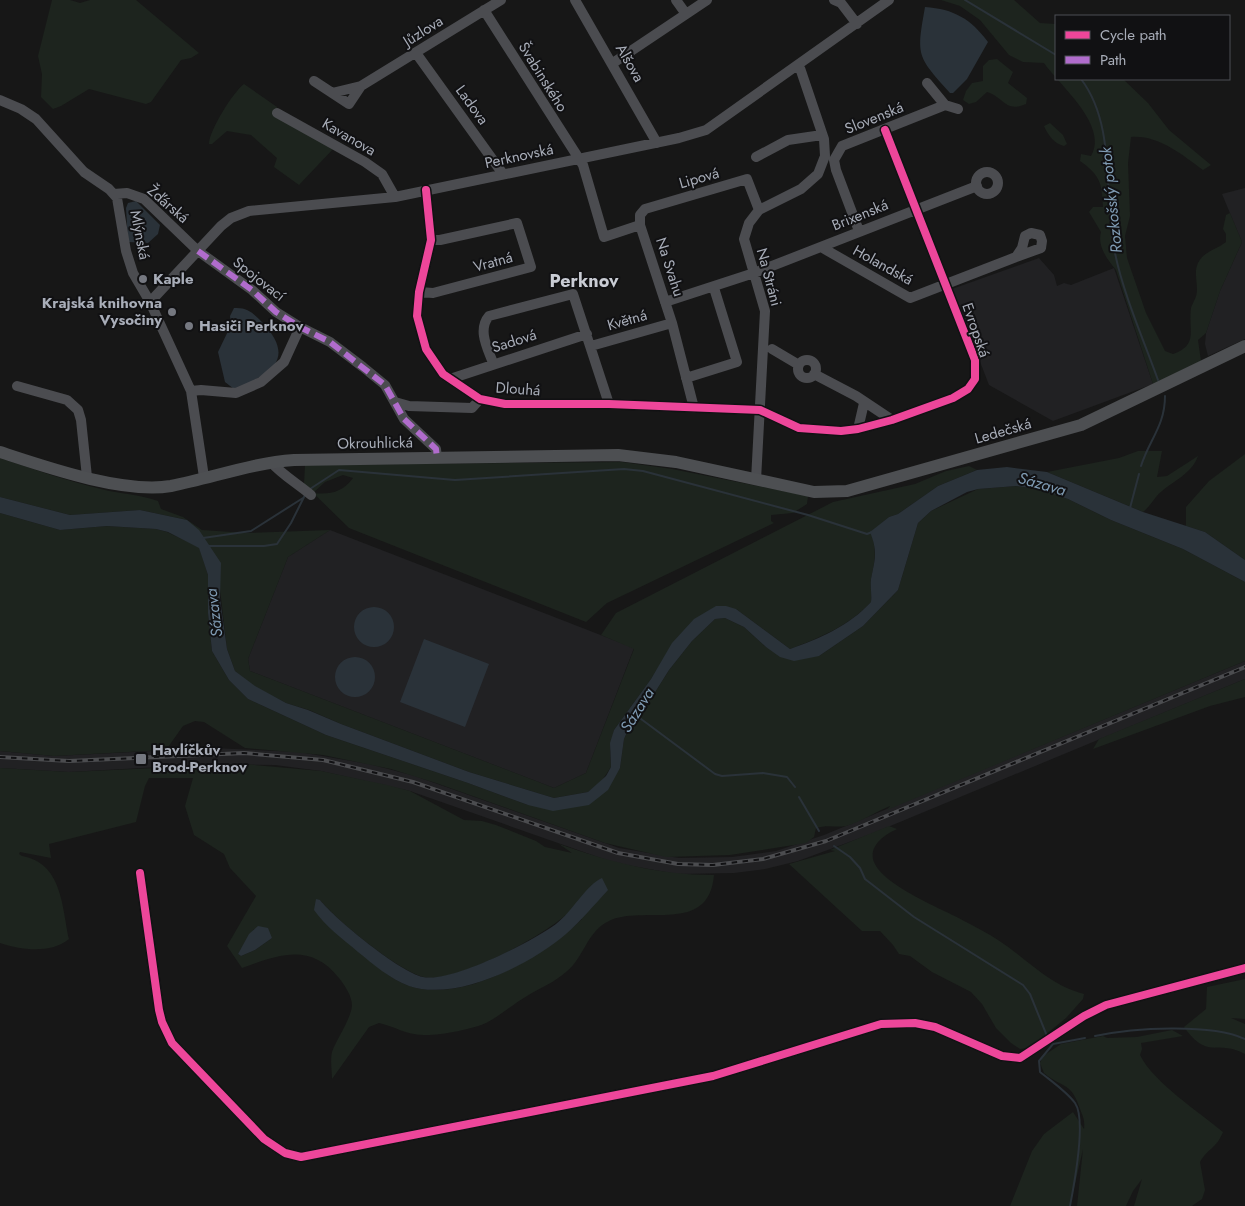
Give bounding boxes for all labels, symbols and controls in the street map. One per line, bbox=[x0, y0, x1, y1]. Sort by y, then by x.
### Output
street label: Jůzlova bbox=[397, 10, 447, 53]
legend bbox=[1055, 15, 1230, 80]
text: Cycle path bbox=[1100, 24, 1167, 46]
street label: Švabinského bbox=[513, 38, 573, 116]
street label: Alšova bbox=[610, 40, 650, 86]
text: Path bbox=[1100, 49, 1126, 71]
street label: Ladova bbox=[450, 81, 494, 129]
street label: Slovenská bbox=[841, 96, 907, 140]
street label: Kavanova bbox=[318, 113, 380, 161]
street label: Perknovská bbox=[483, 138, 555, 174]
water label: Rozkošský potok bbox=[1094, 145, 1128, 254]
street label: Lipová bbox=[676, 162, 722, 194]
street label: Žďárská bbox=[142, 180, 194, 228]
street label: Brixenská bbox=[829, 194, 891, 236]
street label: Mlýnská bbox=[124, 208, 156, 262]
street label: Na Svahu bbox=[650, 235, 690, 299]
street label: Holandská bbox=[849, 239, 917, 291]
street label: Na Stráni bbox=[751, 245, 787, 309]
street label: Vratná bbox=[471, 246, 515, 278]
street label: Spojovací bbox=[228, 251, 291, 307]
place label: Kaple bbox=[153, 268, 194, 290]
district label: Perknov bbox=[550, 268, 619, 294]
marker: Kaple bbox=[137, 273, 149, 285]
place label: Krajská knihovna Vysočiny bbox=[42, 292, 162, 331]
street label: Evropská bbox=[956, 300, 996, 360]
street label: Květná bbox=[604, 304, 650, 336]
marker: Krajská knihovna Vysočiny bbox=[166, 306, 178, 318]
place label: Hasiči Perknov bbox=[199, 315, 303, 337]
marker: Hasiči Perknov bbox=[183, 320, 195, 332]
street label: Sadová bbox=[489, 323, 539, 359]
street label: Dlouhá bbox=[495, 376, 541, 402]
street label: Ledečská bbox=[972, 412, 1034, 450]
street label: Okrouhlická bbox=[337, 431, 413, 455]
water label: Sázava bbox=[1015, 466, 1069, 502]
water label: Sázava bbox=[200, 587, 228, 639]
water label: Sázava bbox=[614, 683, 660, 737]
place label: Havlíčkův Brod-Perknov bbox=[152, 739, 247, 778]
marker: Havlíčkův Brod-Perknov bbox=[134, 752, 148, 766]

